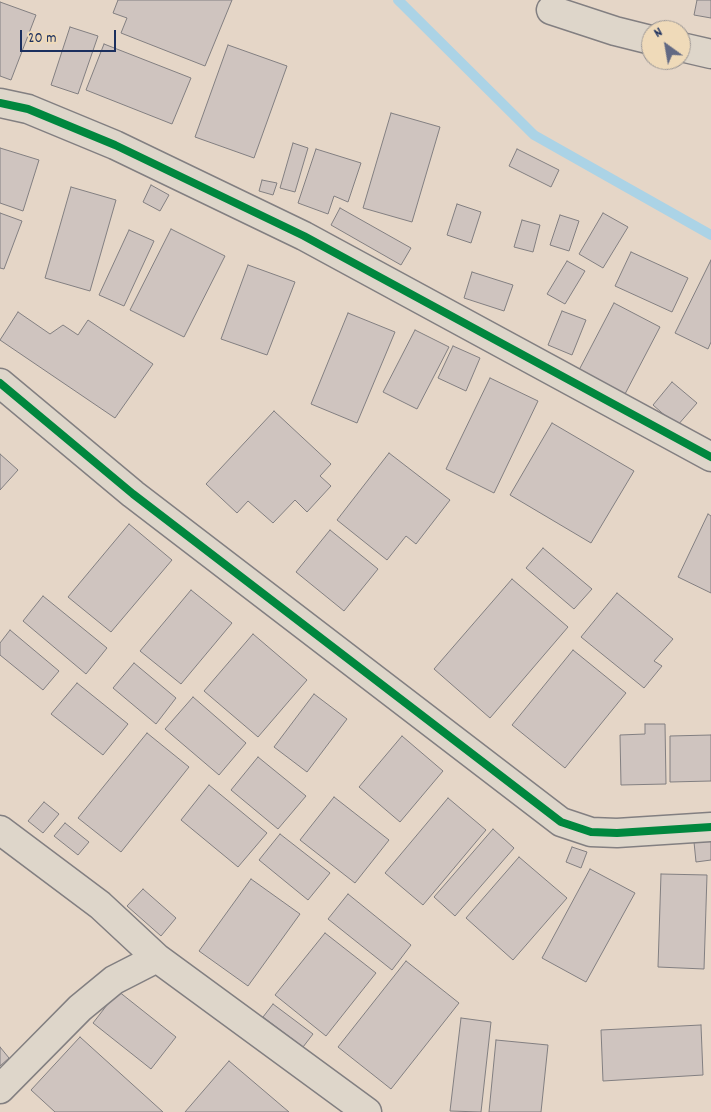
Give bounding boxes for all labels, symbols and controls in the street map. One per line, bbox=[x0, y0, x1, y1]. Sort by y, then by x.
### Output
scale bar bbox=[22, 20, 119, 52]
north arrow bbox=[641, 20, 691, 70]
text: N bbox=[650, 23, 667, 43]
text: 20 m bbox=[28, 28, 56, 50]

